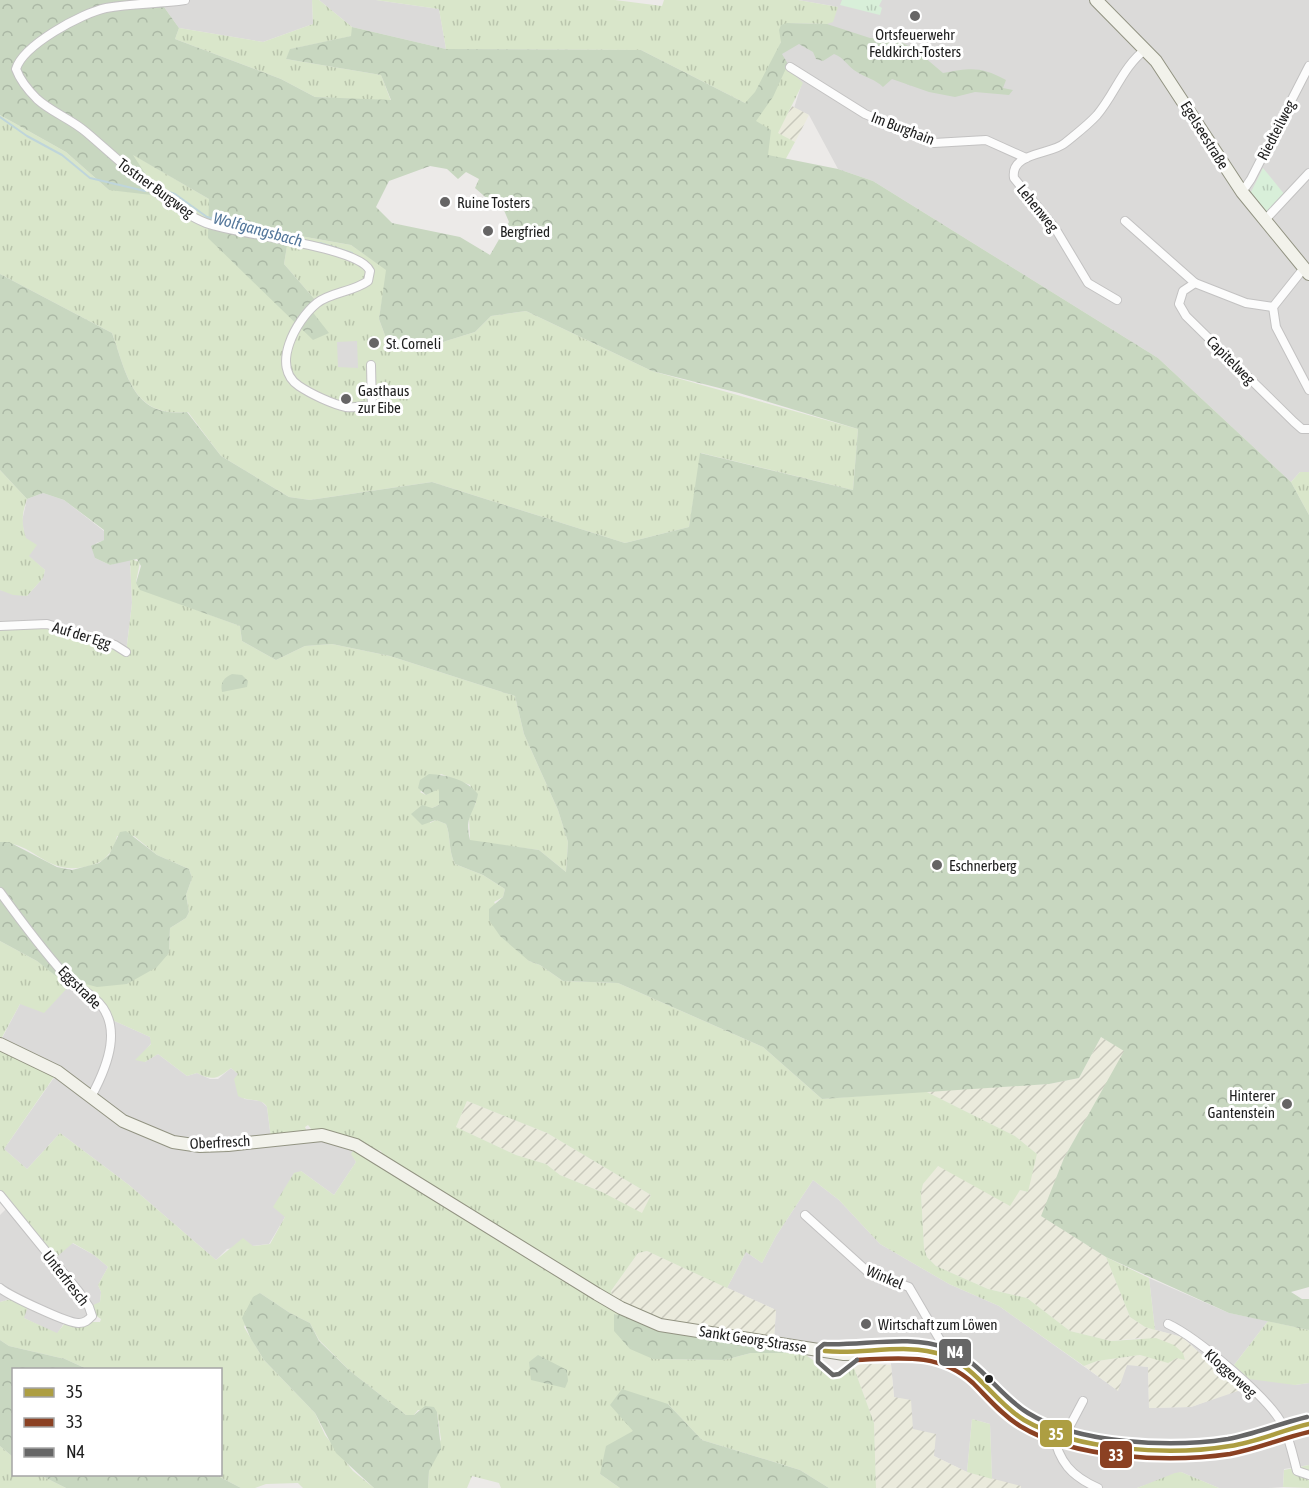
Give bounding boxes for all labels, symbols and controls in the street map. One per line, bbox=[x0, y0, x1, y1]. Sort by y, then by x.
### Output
marker: Ortsfeuerwehr Feldkirch-Tosters bbox=[908, 9, 922, 23]
place label: Ortsfeuerwehr Feldkirch-Tosters bbox=[869, 26, 961, 60]
street label: Riedteilweg bbox=[1254, 97, 1299, 163]
street label: Egelseestraße bbox=[1177, 98, 1233, 172]
street label: Im Burghain bbox=[869, 108, 937, 148]
street label: Tostner Burgweg bbox=[115, 155, 198, 222]
street label: Lehenweg bbox=[1014, 181, 1063, 236]
place label: Ruine Tosters bbox=[457, 194, 530, 211]
marker: Ruine Tosters bbox=[438, 195, 452, 209]
water label: Wolfgangsbach bbox=[211, 208, 305, 251]
place label: Bergfried bbox=[500, 223, 550, 240]
marker: Bergfried bbox=[481, 224, 495, 238]
street label: Capitelweg bbox=[1203, 332, 1259, 388]
place label: St. Corneli bbox=[386, 335, 441, 352]
marker: St. Corneli bbox=[367, 336, 381, 350]
place label: Gasthaus zur Eibe bbox=[358, 382, 409, 416]
marker: Gasthaus zur Eibe bbox=[339, 392, 353, 406]
street label: Auf der Egg bbox=[51, 618, 114, 652]
place label: Eschnerberg bbox=[949, 857, 1017, 874]
marker: Eschnerberg bbox=[930, 858, 944, 872]
street label: Eggstraße bbox=[55, 962, 105, 1012]
place label: Hinterer Gantenstein bbox=[1208, 1087, 1276, 1121]
marker: Hinterer Gantenstein bbox=[1280, 1097, 1294, 1111]
street label: Oberfresch bbox=[189, 1132, 251, 1152]
street label: Unterfresch bbox=[39, 1247, 93, 1309]
street label: Winkel bbox=[864, 1262, 906, 1292]
place label: Wirtschaft zum Löwen bbox=[878, 1316, 998, 1333]
marker: Wirtschaft zum Löwen bbox=[859, 1317, 873, 1331]
street label: Sankt Georg-Strasse bbox=[698, 1322, 808, 1356]
line badge: N4 bbox=[938, 1338, 972, 1367]
text: N4 bbox=[947, 1343, 964, 1361]
street label: Kloggerweg bbox=[1202, 1345, 1261, 1401]
legend bbox=[12, 1368, 222, 1476]
unlabelled marker bbox=[983, 1373, 995, 1385]
text: 35 bbox=[66, 1381, 83, 1402]
text: 33 bbox=[66, 1411, 83, 1432]
line badge: 35 bbox=[1039, 1419, 1073, 1448]
text: 35 bbox=[1048, 1425, 1064, 1443]
line badge: 33 bbox=[1099, 1440, 1133, 1469]
text: N4 bbox=[66, 1441, 85, 1462]
text: 33 bbox=[1108, 1446, 1124, 1464]

